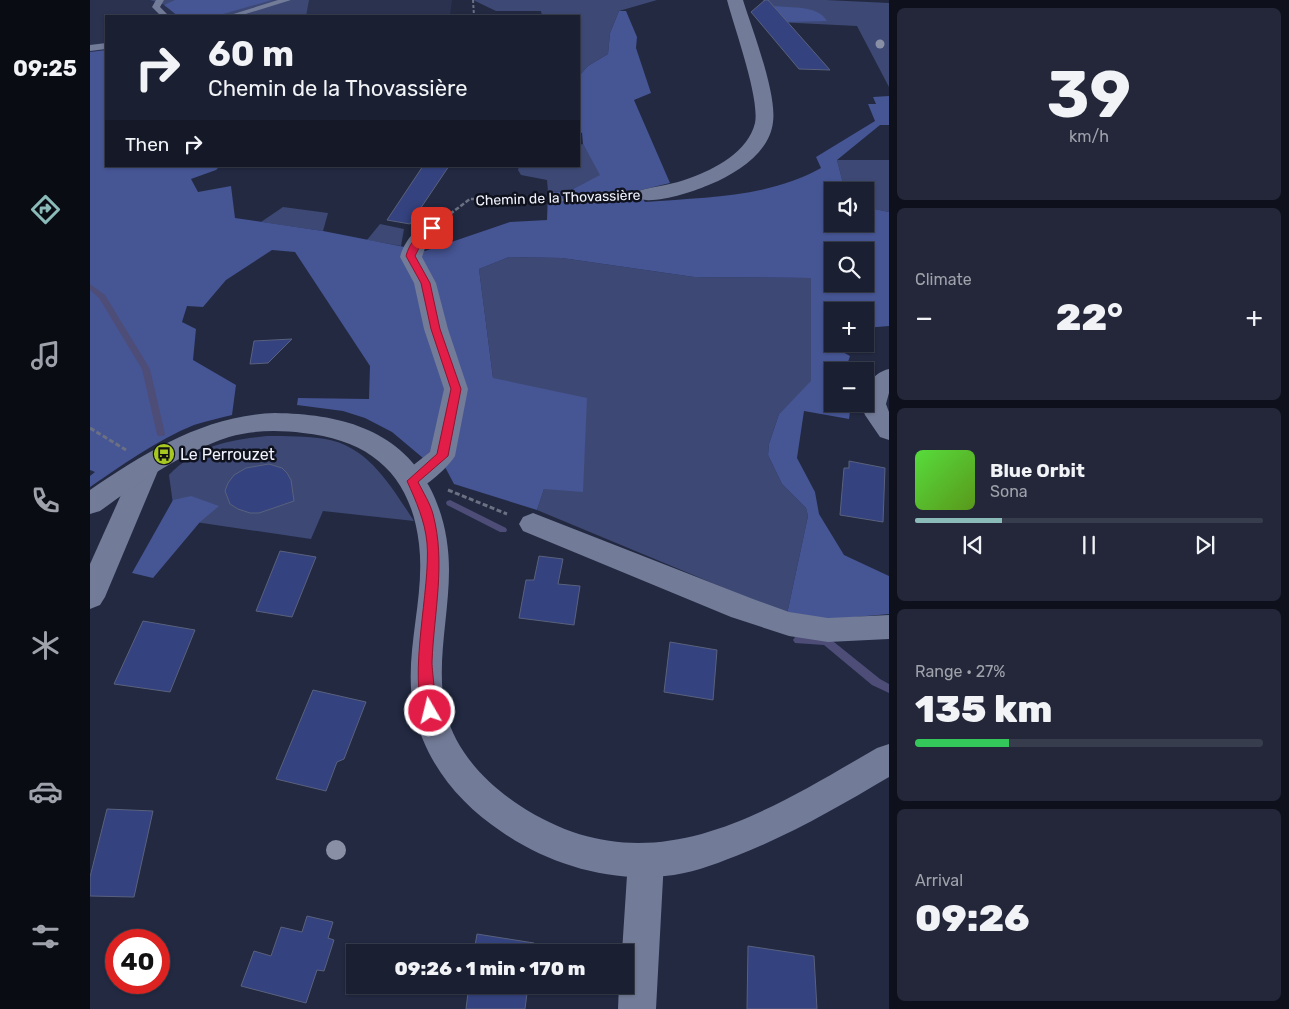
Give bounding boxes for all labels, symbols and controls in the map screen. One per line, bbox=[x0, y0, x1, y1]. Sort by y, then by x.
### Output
text: 60 m bbox=[208, 33, 294, 75]
icon: right bbox=[125, 35, 190, 100]
text: 09:25 bbox=[13, 55, 77, 82]
text: 39 bbox=[1047, 56, 1131, 133]
text: Chemin de la Thovassière bbox=[208, 75, 467, 102]
text: km/h bbox=[1069, 127, 1109, 146]
icon: right bbox=[179, 130, 207, 158]
text: Then bbox=[125, 133, 169, 156]
map controls bbox=[824, 182, 874, 412]
button: sound bbox=[824, 182, 874, 232]
street label: Chemin de la Thovassière bbox=[475, 187, 641, 209]
icon: directions bbox=[28, 192, 63, 227]
pin bbox=[411, 207, 453, 249]
icon: arrive bbox=[418, 214, 446, 242]
button: search bbox=[824, 242, 874, 292]
text: Climate bbox=[915, 270, 972, 289]
text: 22° bbox=[1056, 294, 1123, 340]
text: − bbox=[915, 301, 933, 334]
text: + bbox=[1246, 301, 1263, 334]
button: + bbox=[824, 302, 874, 352]
icon: music bbox=[28, 338, 63, 373]
button: − bbox=[824, 362, 874, 412]
bus stop icon: Le Perrouzet bbox=[152, 442, 176, 466]
place label: Le Perrouzet bbox=[180, 445, 275, 464]
text: Blue Orbit bbox=[990, 459, 1085, 482]
text: Sona bbox=[990, 482, 1028, 501]
icon: phone bbox=[28, 483, 63, 518]
icon: previous bbox=[959, 531, 987, 559]
icon: pause bbox=[1075, 531, 1103, 559]
icon: next bbox=[1191, 531, 1219, 559]
icon: climate bbox=[28, 628, 63, 663]
text: Range · 27% bbox=[915, 662, 1005, 681]
position arrow bbox=[403, 684, 455, 736]
text: 135 km bbox=[915, 686, 1053, 732]
icon: car bbox=[28, 774, 63, 809]
text: Arrival bbox=[915, 871, 963, 890]
text: 09:26 bbox=[915, 895, 1030, 941]
icon: filters bbox=[28, 919, 63, 954]
speed limit sign: 40 bbox=[105, 929, 170, 994]
text: 09:26 · 1 min · 170 m bbox=[395, 957, 585, 980]

